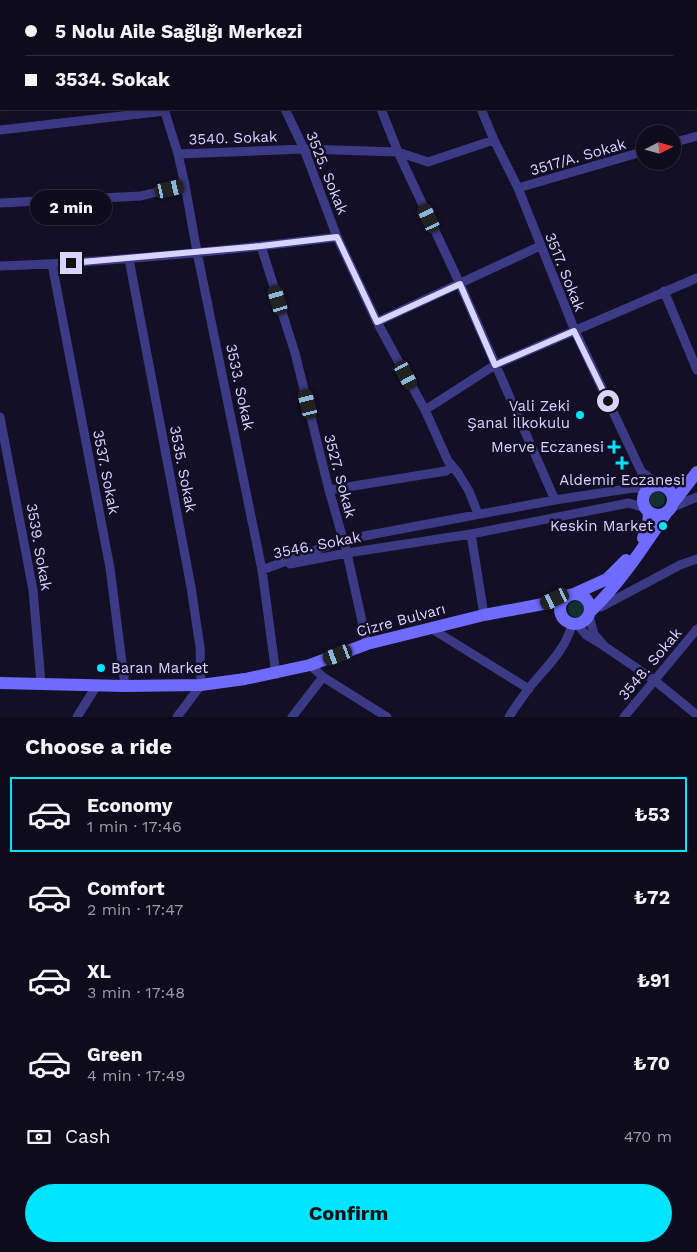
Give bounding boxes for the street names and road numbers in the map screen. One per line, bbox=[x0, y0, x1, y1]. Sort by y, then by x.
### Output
street label: 3540. Sokak bbox=[188, 127, 278, 149]
street label: 3525. Sokak bbox=[302, 129, 352, 218]
street label: 3517/A. Sokak bbox=[528, 135, 629, 179]
street label: 3517. Sokak bbox=[541, 230, 589, 314]
street label: 3533. Sokak bbox=[222, 342, 258, 432]
street label: 3535. Sokak bbox=[166, 424, 200, 514]
street label: 3537. Sokak bbox=[89, 428, 123, 516]
street label: 3527. Sokak bbox=[320, 432, 360, 520]
street label: 3539. Sokak bbox=[22, 502, 56, 593]
street label: 3546. Sokak bbox=[272, 528, 363, 562]
street label: Cizre Bulvarı bbox=[354, 599, 448, 641]
street label: 3548. Sokak bbox=[615, 624, 686, 704]

